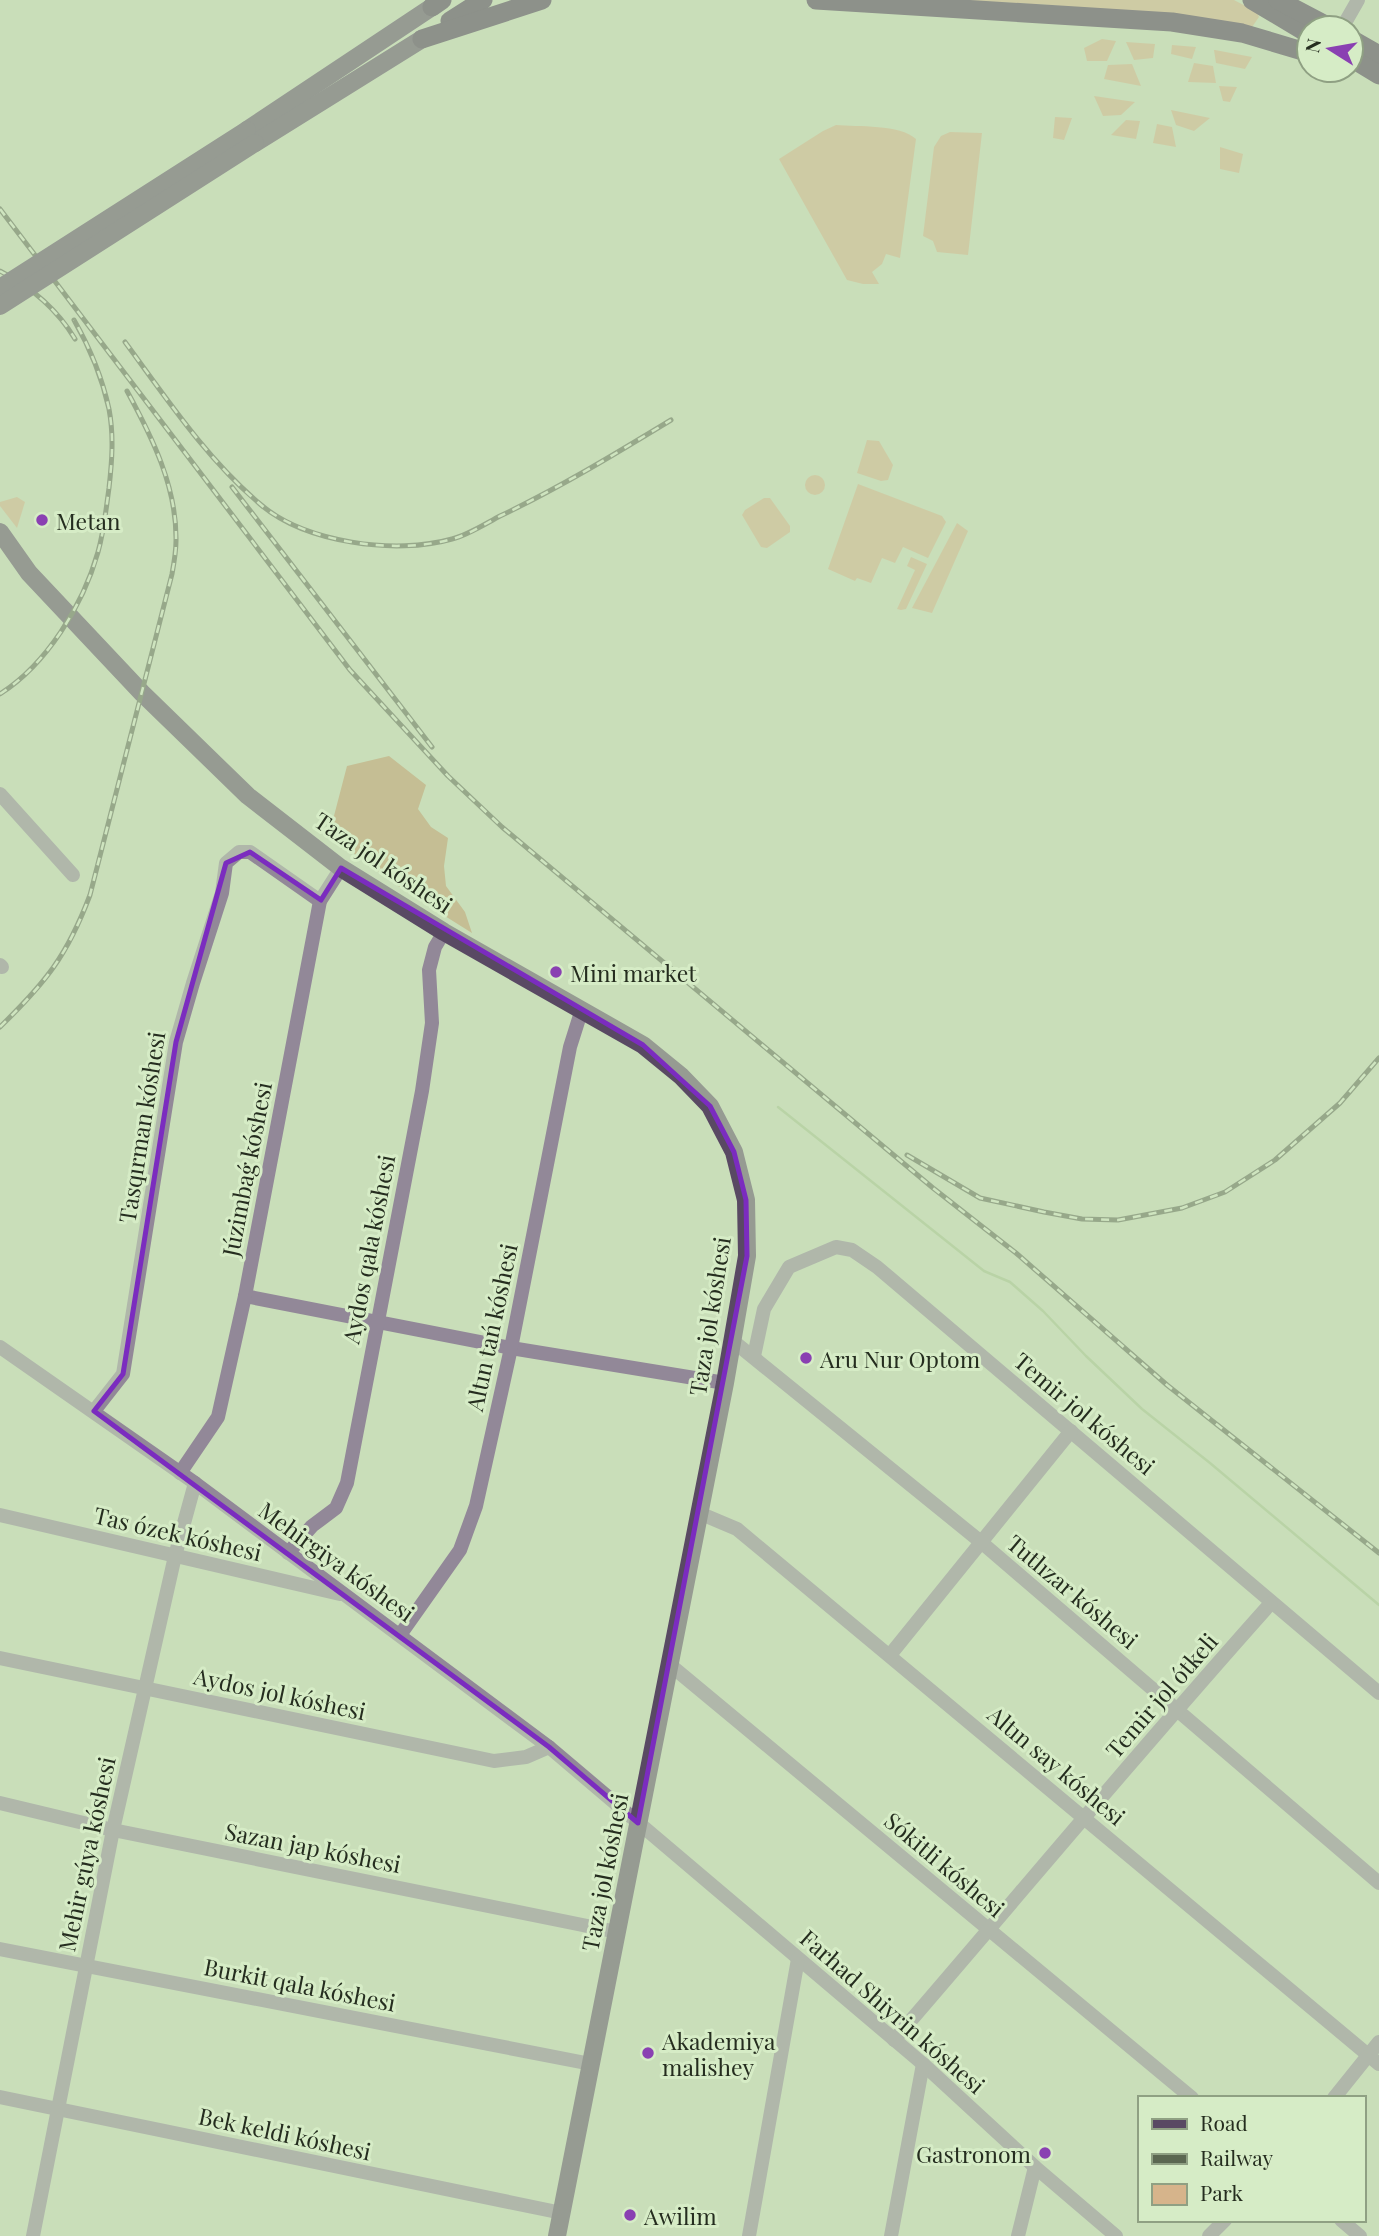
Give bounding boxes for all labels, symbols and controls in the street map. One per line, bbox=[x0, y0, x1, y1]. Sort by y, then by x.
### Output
north arrow bbox=[1295, 14, 1365, 84]
text: N bbox=[1298, 36, 1326, 55]
place label: Metan bbox=[56, 505, 121, 536]
marker: Metan bbox=[34, 512, 50, 528]
street label: Taza jol kóshesi bbox=[309, 804, 459, 920]
place label: Mini market bbox=[570, 957, 697, 988]
marker: Mini market bbox=[548, 964, 564, 980]
street label: Tasqırman kóshesi bbox=[111, 1029, 171, 1225]
street label: Júzimbaǵ kóshesi bbox=[214, 1079, 278, 1260]
street label: Aydos qala kóshesi bbox=[334, 1151, 402, 1347]
street label: Taza jol kóshesi bbox=[681, 1234, 737, 1398]
street label: Altın tań kóshesi bbox=[458, 1240, 524, 1415]
place label: Aru Nur Optom bbox=[819, 1343, 981, 1374]
street label: Temir jol kóshesi bbox=[1008, 1345, 1162, 1481]
marker: Aru Nur Optom bbox=[798, 1350, 814, 1366]
street label: Mehirgiya kóshesi bbox=[253, 1494, 421, 1628]
street label: Tas ózek kóshesi bbox=[91, 1499, 265, 1567]
street label: Tutlızar kóshesi bbox=[1001, 1527, 1145, 1655]
street label: Temir jol ótkeli bbox=[1098, 1626, 1224, 1764]
street label: Aydos jol kóshesi bbox=[190, 1659, 369, 1726]
street label: Altın say kóshesi bbox=[981, 1698, 1132, 1832]
street label: Mehir gúyа kóshesi bbox=[50, 1754, 122, 1954]
street label: Taza jol kóshesi bbox=[573, 1790, 635, 1954]
street label: Sókitli kóshesi bbox=[878, 1805, 1012, 1924]
street label: Sazan jap kóshesi bbox=[222, 1815, 404, 1879]
street label: Farhad Shiyrin kóshesi bbox=[794, 1922, 992, 2100]
street label: Burkit qala kóshesi bbox=[202, 1950, 399, 2018]
place label: Akademiya malishey bbox=[661, 2025, 776, 2082]
marker: Akademiya malishey bbox=[640, 2045, 656, 2061]
legend bbox=[1138, 2096, 1365, 2222]
street label: Bek keldi kóshesi bbox=[196, 2100, 374, 2166]
text: Road bbox=[1200, 2108, 1248, 2136]
place label: Gastronom bbox=[916, 2138, 1032, 2169]
text: Railway bbox=[1200, 2143, 1274, 2171]
marker: Gastronom bbox=[1037, 2145, 1053, 2161]
text: Park bbox=[1200, 2178, 1244, 2206]
place label: Awilim bbox=[643, 2200, 717, 2231]
marker: Awilim bbox=[622, 2207, 638, 2223]

